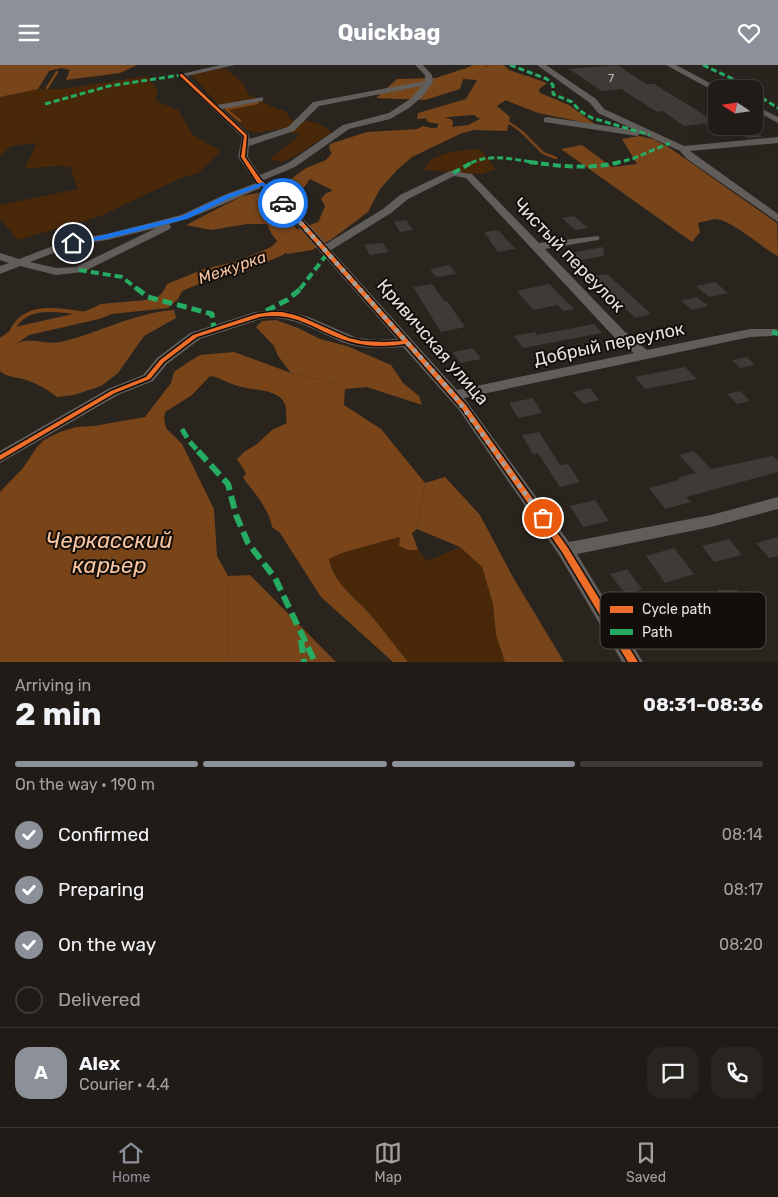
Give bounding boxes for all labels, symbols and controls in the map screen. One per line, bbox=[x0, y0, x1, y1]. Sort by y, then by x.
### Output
icon: menu bbox=[15, 19, 43, 47]
text: Quickbag bbox=[338, 19, 440, 46]
icon: heart bbox=[735, 19, 763, 47]
house number: 7 bbox=[608, 71, 614, 85]
north arrow bbox=[708, 80, 762, 135]
map controls bbox=[708, 80, 763, 135]
courier bbox=[258, 178, 308, 228]
icon: car bbox=[269, 189, 297, 217]
street label: Чистый переулок bbox=[509, 193, 630, 317]
pin bbox=[52, 222, 94, 264]
icon: home bbox=[59, 229, 87, 257]
water label: Межурка bbox=[196, 247, 269, 288]
street label: Кривичская улица bbox=[372, 275, 494, 409]
street label: Добрый переулок bbox=[532, 317, 687, 371]
pin bbox=[522, 497, 564, 539]
icon: bag bbox=[529, 504, 557, 532]
water label: Черкасский карьер bbox=[46, 527, 172, 579]
legend bbox=[600, 592, 766, 649]
text: Cycle path bbox=[642, 601, 711, 618]
text: Path bbox=[642, 624, 673, 641]
text: Arriving in bbox=[15, 676, 91, 695]
text: 08:31–08:36 bbox=[643, 693, 763, 716]
text: 2 min bbox=[15, 695, 102, 733]
text: On the way · 190 m bbox=[15, 775, 155, 794]
icon: check bbox=[15, 821, 43, 849]
text: Confirmed bbox=[58, 823, 149, 846]
text: 08:14 bbox=[722, 825, 763, 844]
icon: check bbox=[15, 876, 43, 904]
text: Preparing bbox=[58, 878, 144, 901]
text: 08:17 bbox=[724, 880, 763, 899]
icon: check bbox=[15, 931, 43, 959]
text: On the way bbox=[58, 933, 156, 956]
text: 08:20 bbox=[719, 935, 763, 954]
text: Delivered bbox=[58, 988, 141, 1011]
button: chat bbox=[647, 1047, 699, 1099]
button: phone bbox=[711, 1047, 763, 1099]
text: Alex bbox=[79, 1052, 120, 1075]
text: A bbox=[34, 1061, 48, 1084]
text: Courier · 4.4 bbox=[79, 1075, 170, 1094]
tab: Home bbox=[112, 1139, 150, 1186]
tab: Map bbox=[374, 1139, 402, 1186]
tab: Saved bbox=[626, 1139, 666, 1186]

